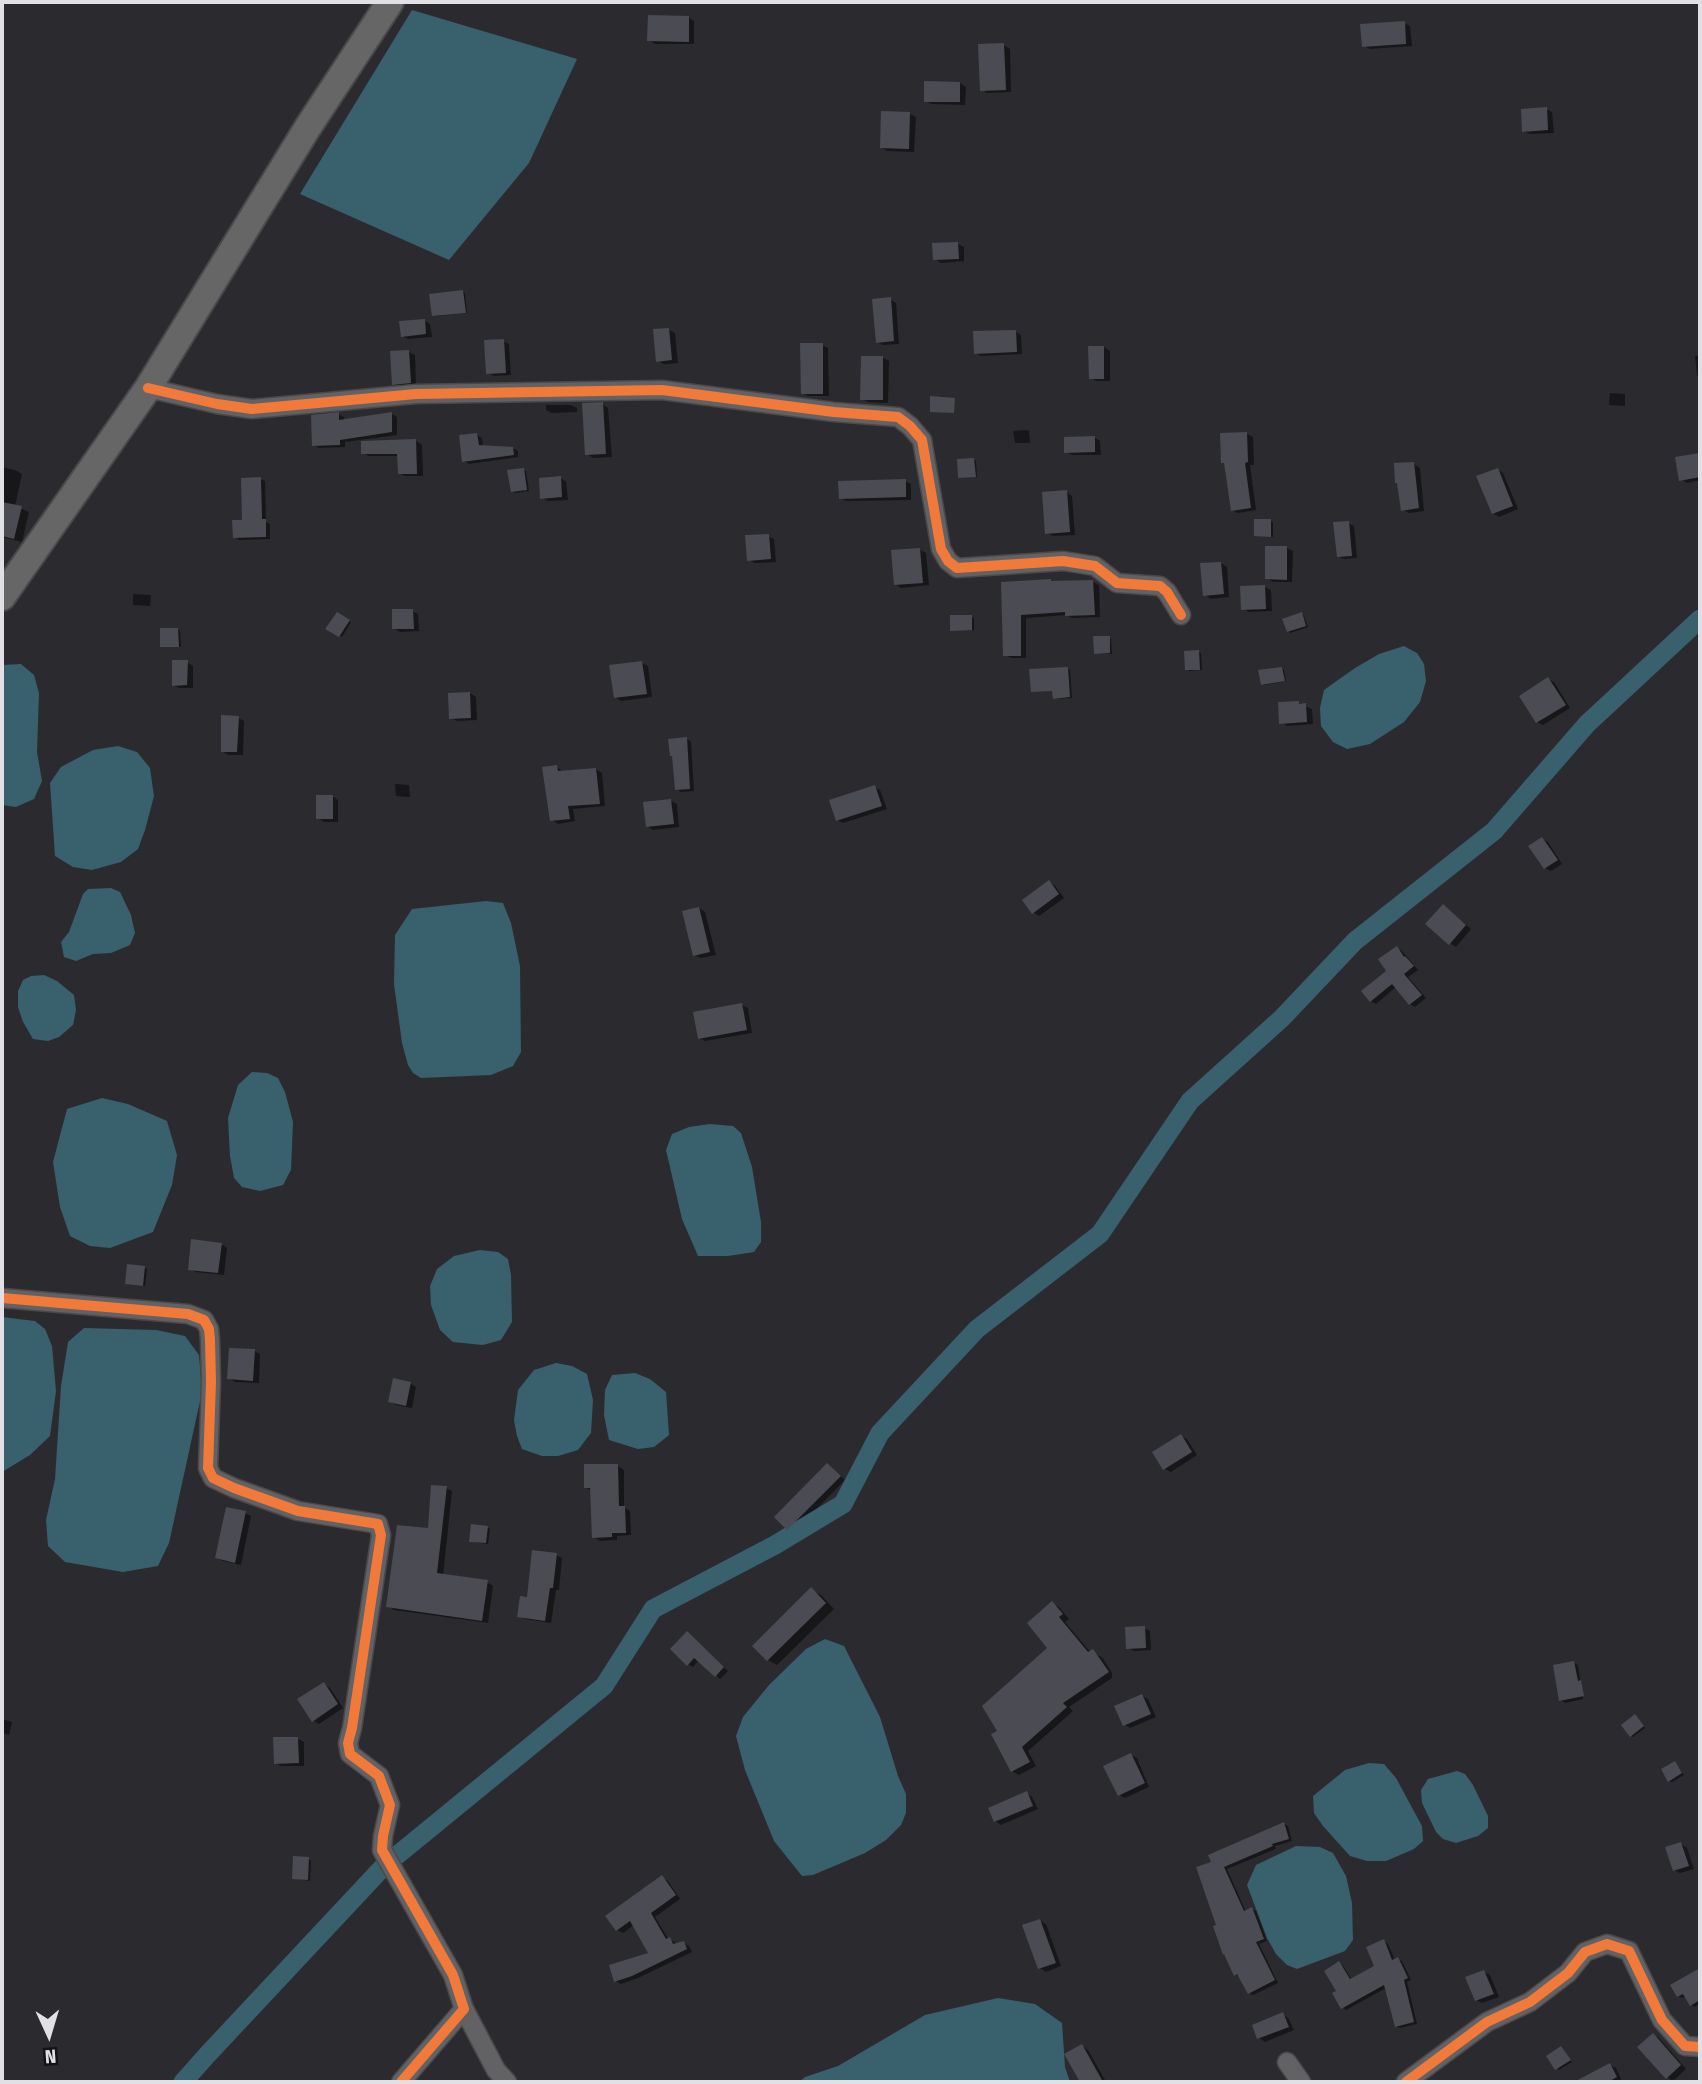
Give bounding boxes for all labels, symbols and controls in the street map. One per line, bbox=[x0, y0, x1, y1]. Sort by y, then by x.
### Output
north arrow bbox=[14, 2000, 84, 2070]
text: N bbox=[44, 2045, 57, 2068]

